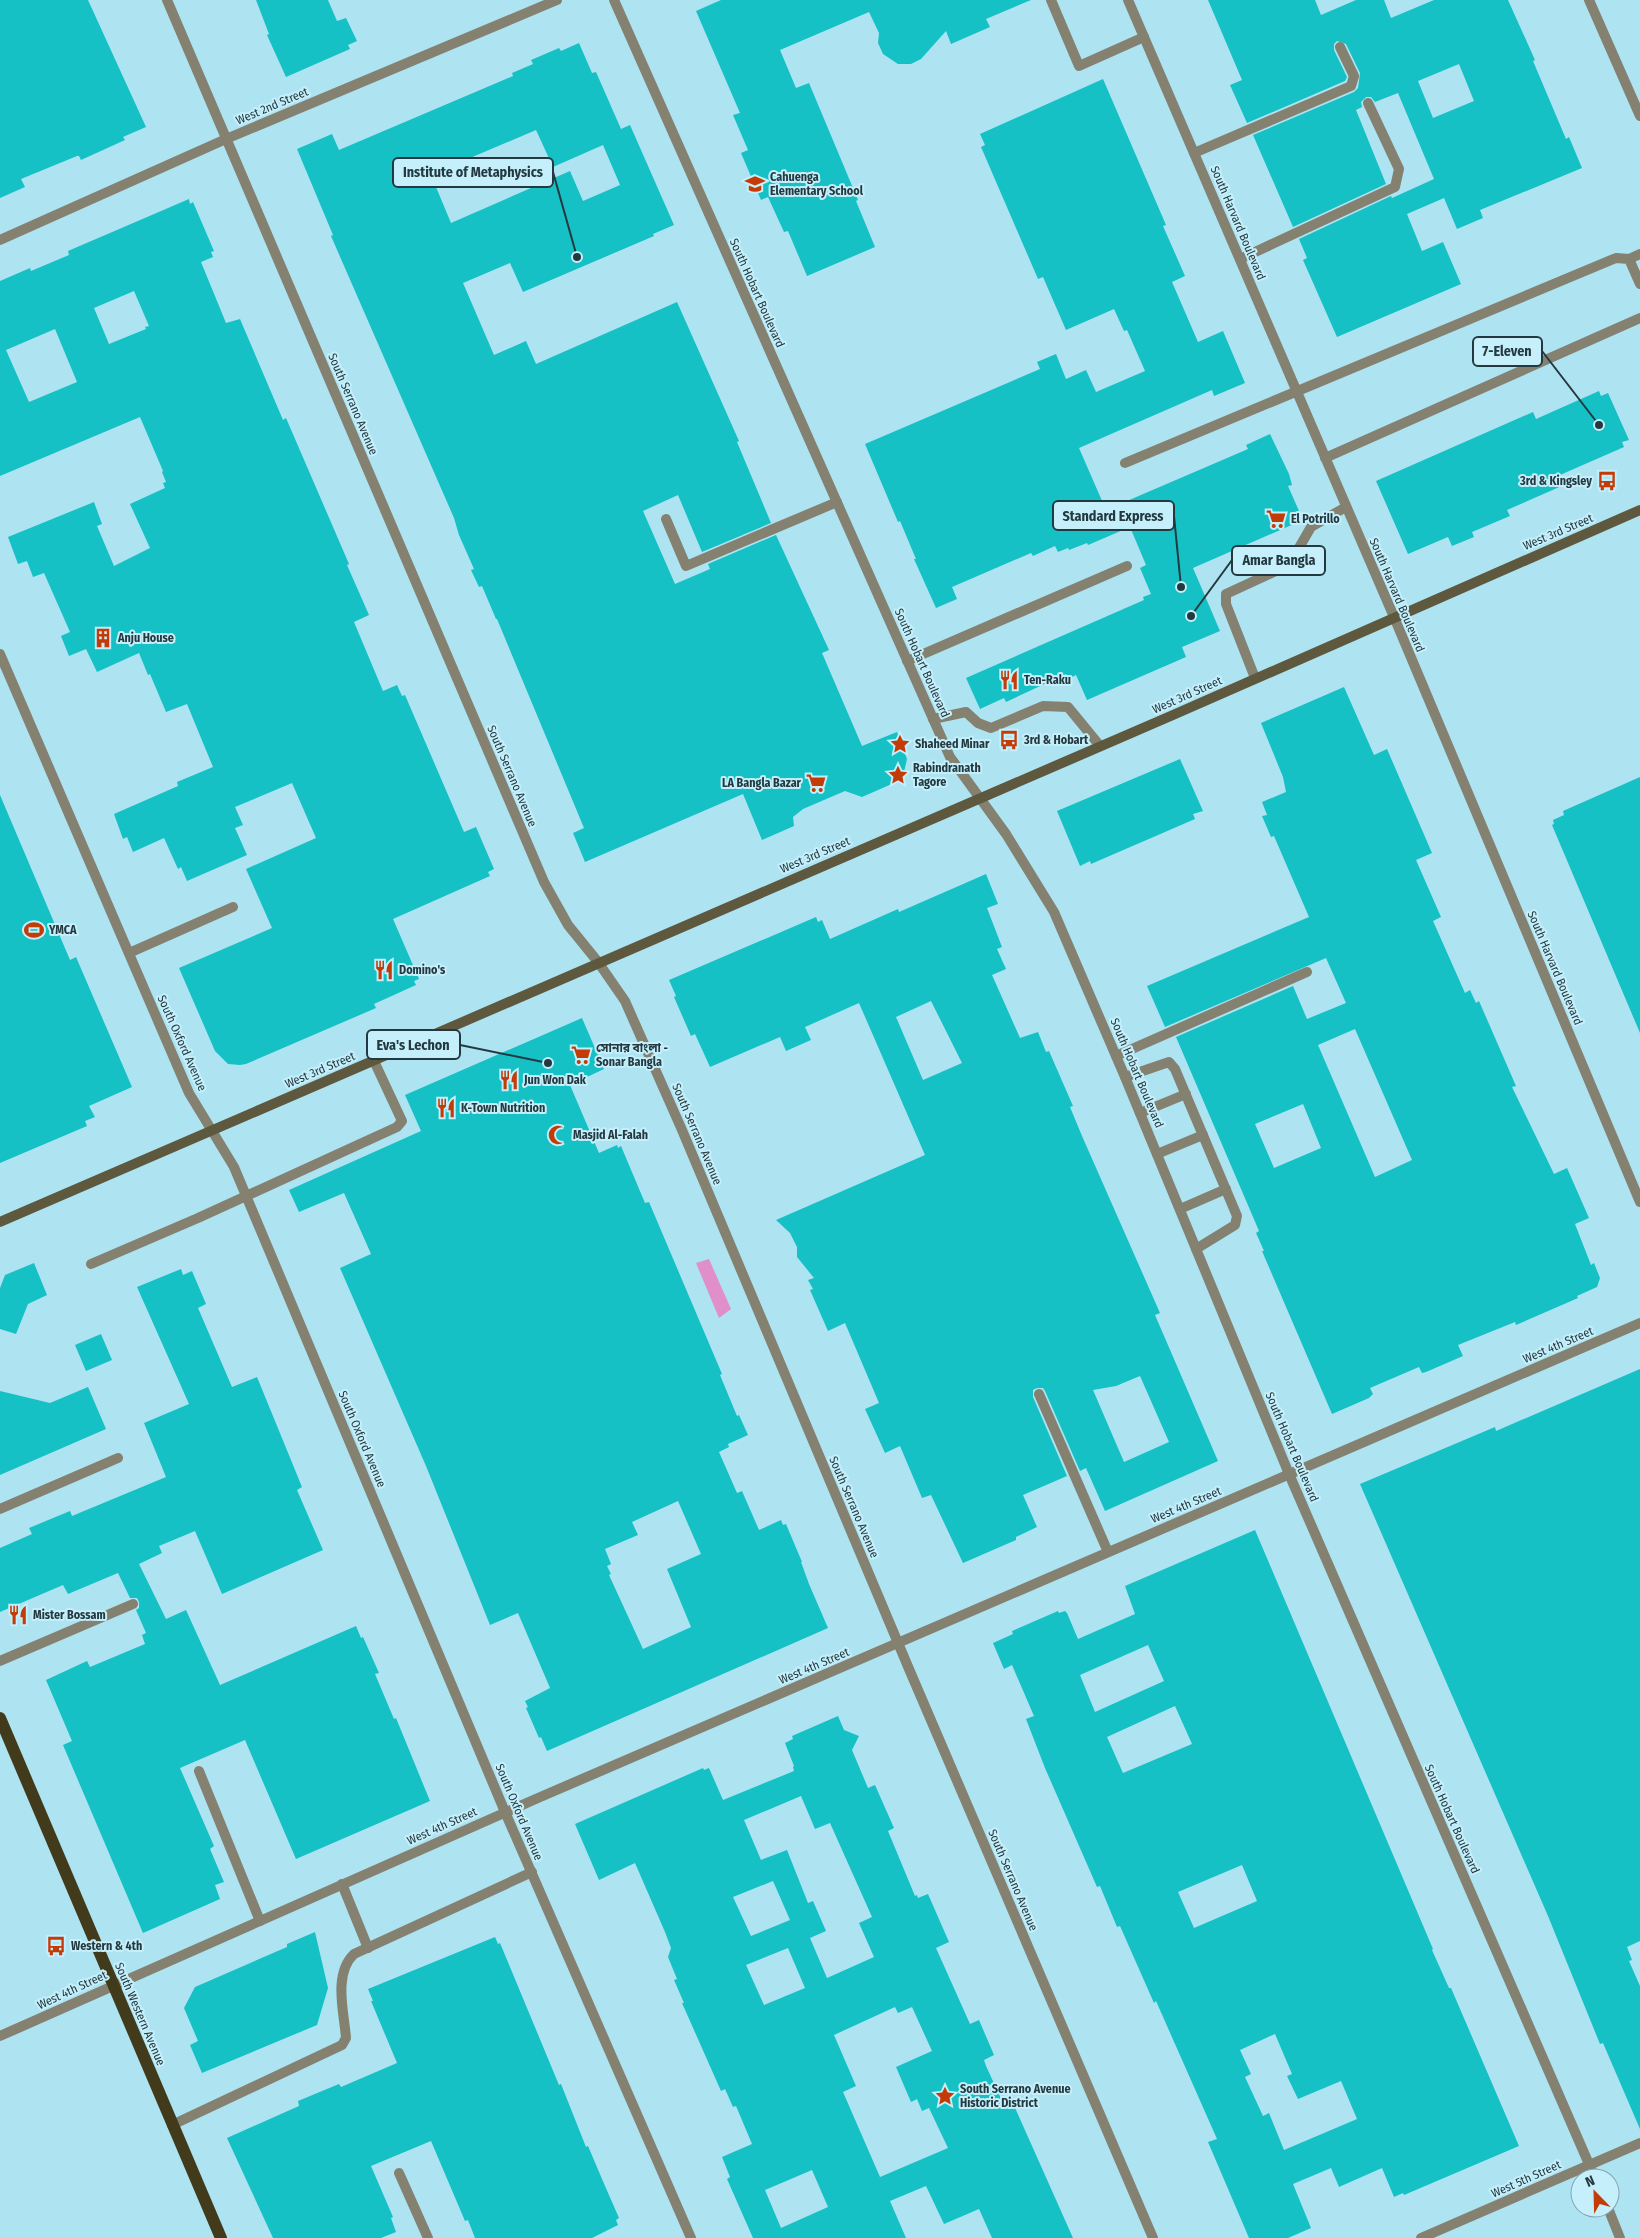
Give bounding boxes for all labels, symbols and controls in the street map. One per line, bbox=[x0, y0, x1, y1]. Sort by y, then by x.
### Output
street label: West 2nd Street bbox=[234, 84, 310, 127]
callout: Institute of Metaphysics bbox=[393, 158, 553, 187]
text: Institute of Metaphysics bbox=[403, 164, 543, 181]
street label: South Harvard Boulevard bbox=[1208, 164, 1268, 282]
place label: Cahuenga Elementary School bbox=[770, 170, 864, 198]
school or university icon: Cahuenga Elementary School bbox=[744, 173, 766, 195]
street label: South Hobart Boulevard bbox=[727, 236, 787, 350]
callout: 7-Eleven bbox=[1473, 337, 1542, 366]
text: 7-Eleven bbox=[1482, 343, 1532, 360]
street label: South Serrano Avenue bbox=[325, 351, 381, 457]
bus stop icon: 3rd & Kingsley bbox=[1596, 470, 1618, 492]
place label: 3rd & Kingsley bbox=[1519, 474, 1592, 488]
callout: Standard Express bbox=[1053, 501, 1174, 530]
text: Standard Express bbox=[1062, 508, 1164, 525]
supermarket icon: El Potrillo bbox=[1265, 508, 1287, 530]
street label: West 3rd Street bbox=[1521, 511, 1595, 553]
place label: El Potrillo bbox=[1291, 512, 1340, 526]
street label: South Harvard Boulevard bbox=[1367, 536, 1427, 654]
callout: Amar Bangla bbox=[1232, 546, 1325, 575]
text: Amar Bangla bbox=[1241, 552, 1316, 569]
street label: South Hobart Boulevard bbox=[892, 606, 952, 720]
building icon: Anju House bbox=[92, 627, 114, 649]
place label: Anju House bbox=[117, 631, 174, 645]
restaurant icon: Ten-Raku bbox=[998, 669, 1020, 691]
place label: Ten-Raku bbox=[1024, 673, 1071, 687]
street label: West 3rd Street bbox=[1150, 673, 1224, 717]
street label: South Serrano Avenue bbox=[484, 723, 540, 829]
bus stop icon: 3rd & Hobart bbox=[998, 729, 1020, 751]
place icon: Shaheed Minar bbox=[889, 733, 911, 755]
place label: 3rd & Hobart bbox=[1023, 733, 1089, 747]
place label: Shaheed Minar bbox=[915, 737, 990, 751]
place label: Rabindranath Tagore bbox=[913, 761, 981, 789]
place icon: Rabindranath Tagore bbox=[887, 764, 909, 786]
supermarket icon: LA Bangla Bazar bbox=[805, 772, 827, 794]
place label: LA Bangla Bazar bbox=[722, 776, 802, 790]
street label: West 3rd Street bbox=[778, 834, 852, 876]
street label: South Harvard Boulevard bbox=[1525, 909, 1585, 1027]
sports icon: YMCA bbox=[23, 919, 45, 941]
place label: YMCA bbox=[48, 923, 77, 937]
restaurant icon: Domino's bbox=[373, 959, 395, 981]
place label: Domino's bbox=[399, 963, 446, 977]
street label: South Oxford Avenue bbox=[155, 993, 209, 1093]
street label: South Hobart Boulevard bbox=[1108, 1016, 1166, 1130]
callout: Eva's Lechon bbox=[367, 1030, 460, 1059]
text: Eva's Lechon bbox=[376, 1037, 450, 1054]
place label: সোনার বাংলা - Sonar Bangla bbox=[596, 1041, 668, 1069]
supermarket icon: সোনার বাংলা - Sonar Bangla bbox=[570, 1044, 592, 1066]
street label: West 3rd Street bbox=[283, 1049, 357, 1091]
restaurant icon: Jun Won Dak bbox=[498, 1069, 520, 1091]
place label: Jun Won Dak bbox=[523, 1073, 587, 1087]
street label: South Serrano Avenue bbox=[669, 1081, 725, 1187]
restaurant icon: K-Town Nutrition bbox=[435, 1097, 457, 1119]
place label: K-Town Nutrition bbox=[461, 1101, 545, 1115]
mosque icon: Masjid Al-Falah bbox=[547, 1124, 569, 1146]
place label: Masjid Al-Falah bbox=[573, 1128, 648, 1142]
street label: West 4th Street bbox=[1521, 1324, 1595, 1366]
street label: South Oxford Avenue bbox=[335, 1389, 389, 1489]
street label: South Hobart Boulevard bbox=[1263, 1390, 1321, 1504]
street label: South Serrano Avenue bbox=[826, 1454, 882, 1560]
street label: West 4th Street bbox=[1149, 1484, 1223, 1526]
restaurant icon: Mister Bossam bbox=[7, 1604, 29, 1626]
place label: Mister Bossam bbox=[33, 1608, 106, 1622]
street label: West 4th Street bbox=[777, 1645, 851, 1687]
street label: South Oxford Avenue bbox=[492, 1762, 546, 1862]
street label: South Hobart Boulevard bbox=[1422, 1762, 1482, 1876]
street label: West 4th Street bbox=[405, 1804, 479, 1848]
street label: South Serrano Avenue bbox=[985, 1827, 1041, 1933]
bus stop icon: Western & 4th bbox=[45, 1935, 67, 1957]
place label: Western & 4th bbox=[71, 1939, 142, 1953]
street label: South Western Avenue bbox=[112, 1960, 168, 2068]
street label: West 4th Street bbox=[35, 1968, 109, 2012]
place label: South Serrano Avenue Historic District bbox=[960, 2082, 1071, 2110]
place icon: South Serrano Avenue Historic District bbox=[934, 2085, 956, 2107]
street label: West 5th Street bbox=[1489, 2157, 1563, 2201]
north arrow bbox=[1570, 2168, 1620, 2218]
text: N bbox=[1583, 2172, 1597, 2191]

